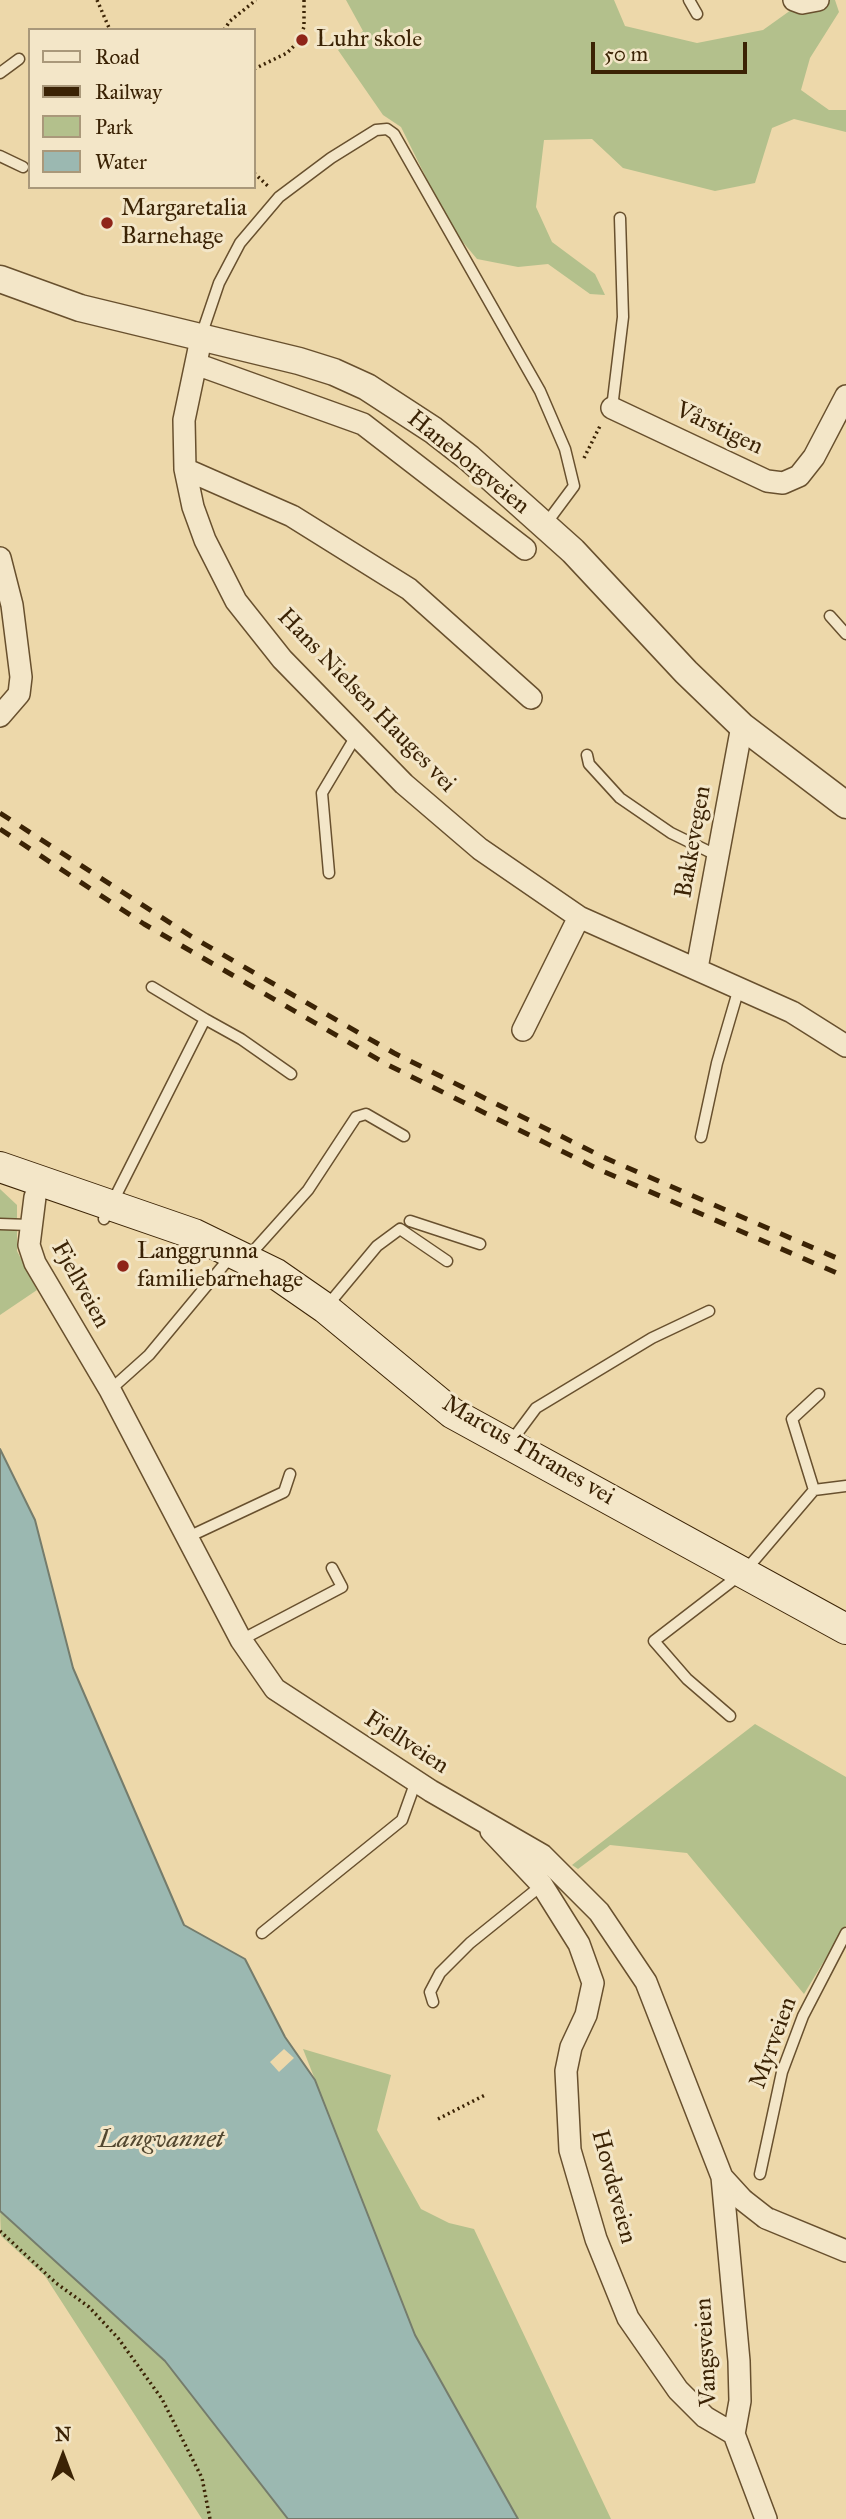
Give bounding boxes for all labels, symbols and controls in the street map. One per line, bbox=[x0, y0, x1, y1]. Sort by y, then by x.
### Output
place label: Luhr skole bbox=[316, 26, 422, 54]
legend bbox=[28, 28, 256, 189]
scale bar bbox=[594, 28, 750, 72]
marker: Luhr skole bbox=[294, 32, 310, 48]
text: 50 m bbox=[604, 41, 648, 67]
text: Road bbox=[95, 44, 140, 70]
text: Railway bbox=[95, 79, 162, 105]
text: Park bbox=[95, 114, 133, 140]
text: Water bbox=[95, 149, 147, 175]
place label: Margaretalia Barnehage bbox=[121, 195, 247, 251]
marker: Margaretalia Barnehage bbox=[99, 215, 115, 231]
street label: Vårstigen bbox=[671, 396, 767, 462]
street label: Haneborgveien bbox=[401, 405, 535, 521]
street label: Hans Nielsen Hauges vei bbox=[271, 603, 461, 799]
street label: Bakkevegen bbox=[670, 784, 718, 900]
street label: Fjellveien bbox=[44, 1237, 116, 1333]
place label: Langgrunna familiebarnehage bbox=[137, 1238, 303, 1294]
marker: Langgrunna familiebarnehage bbox=[115, 1258, 131, 1274]
street label: Marcus Thranes vei bbox=[437, 1390, 619, 1512]
street label: Fjellveien bbox=[358, 1705, 454, 1781]
street label: Myrveien bbox=[744, 1993, 804, 2093]
water label: Langvannet bbox=[98, 2125, 224, 2157]
street label: Hovdeveien bbox=[584, 2127, 642, 2247]
street label: Vangsveien bbox=[690, 2297, 724, 2407]
north arrow bbox=[28, 2421, 98, 2491]
text: N bbox=[55, 2423, 71, 2446]

